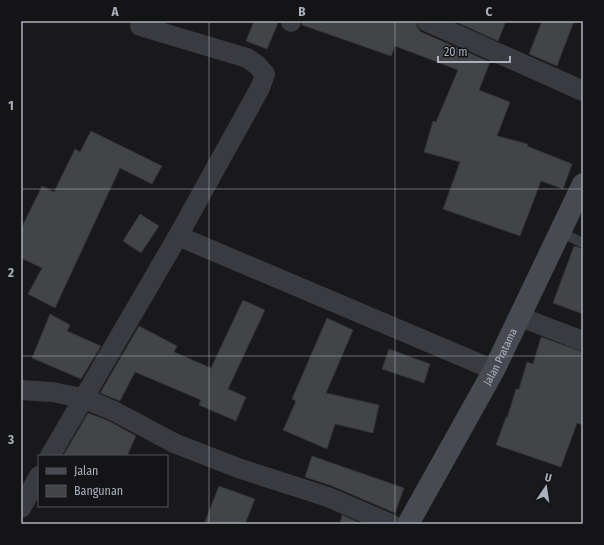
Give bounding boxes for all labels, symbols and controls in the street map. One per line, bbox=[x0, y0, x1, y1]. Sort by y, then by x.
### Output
text: A bbox=[110, 4, 119, 19]
text: B bbox=[298, 4, 306, 19]
text: C bbox=[486, 4, 493, 19]
scale bar bbox=[438, 38, 510, 64]
text: 20 m bbox=[444, 45, 468, 59]
text: 1 bbox=[8, 98, 14, 113]
text: 2 bbox=[7, 265, 14, 280]
street label: Jalan Pratama bbox=[480, 326, 520, 388]
text: 3 bbox=[7, 432, 14, 447]
legend bbox=[38, 455, 168, 507]
text: Jalan bbox=[74, 464, 98, 478]
north arrow bbox=[526, 467, 566, 507]
text: U bbox=[544, 471, 553, 485]
text: Bangunan bbox=[74, 484, 123, 498]

